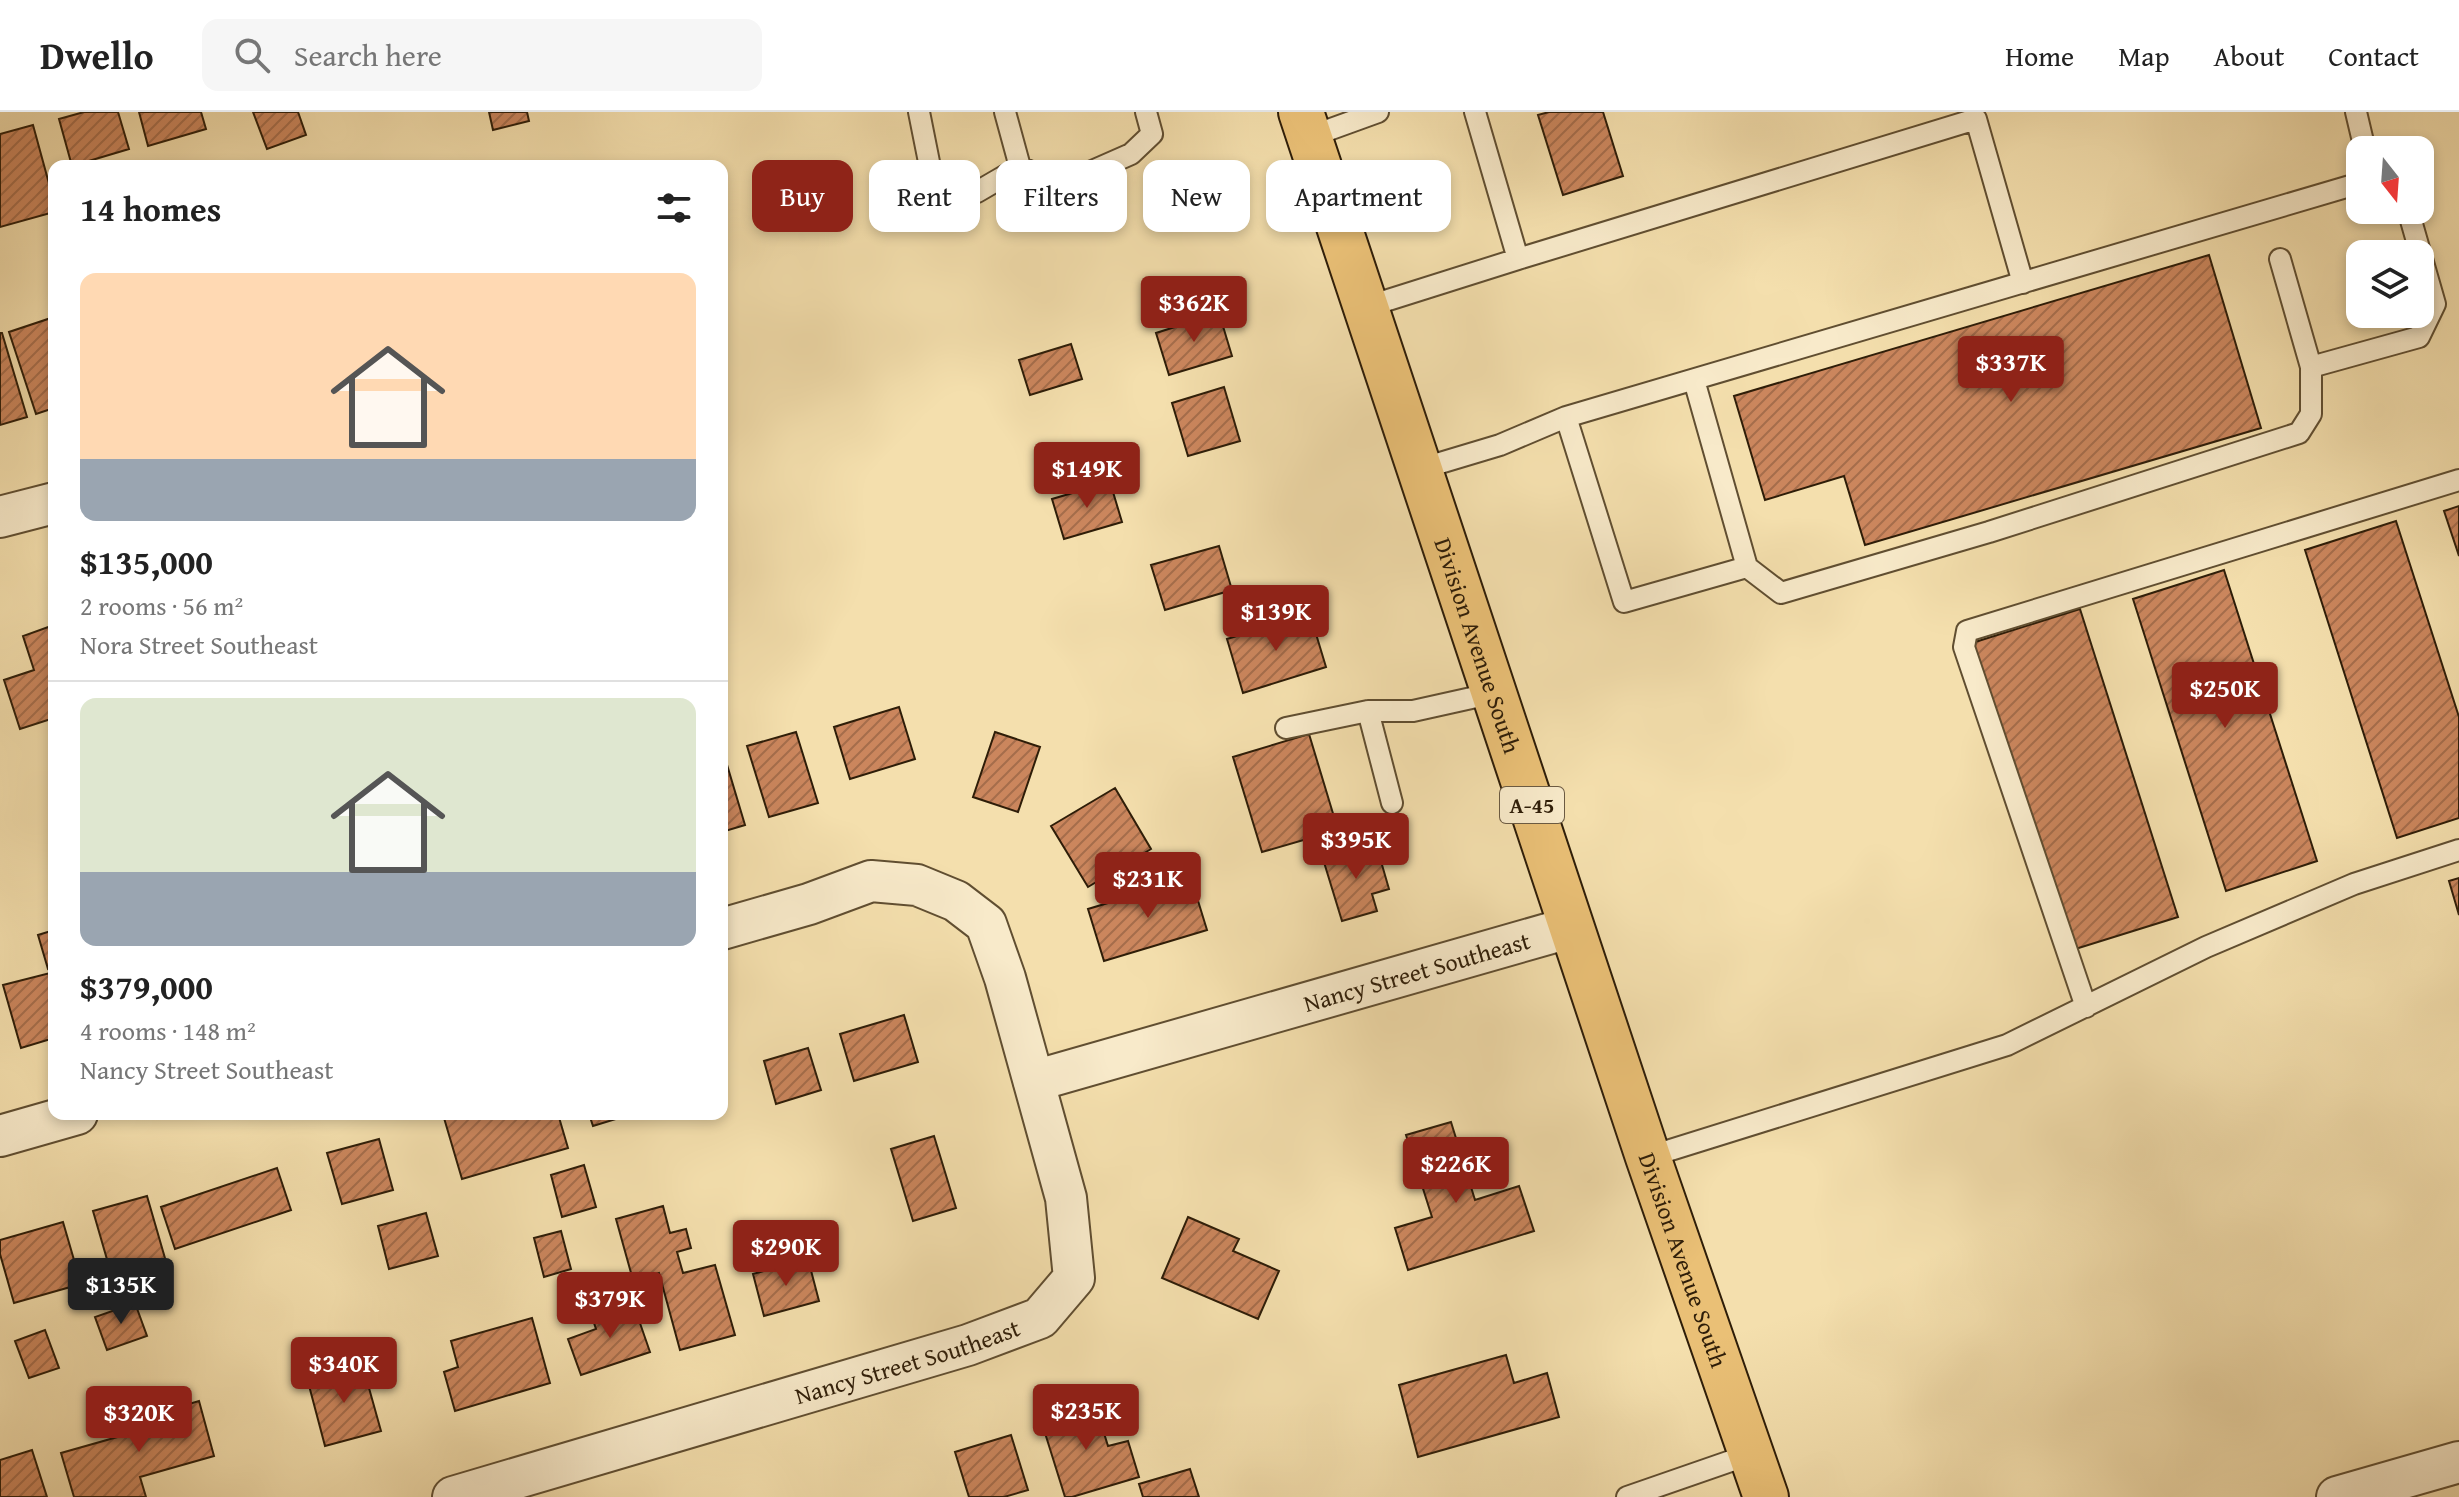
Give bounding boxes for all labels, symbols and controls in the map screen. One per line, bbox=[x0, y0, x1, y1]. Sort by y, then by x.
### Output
search box bbox=[202, 19, 762, 91]
text: Dwello bbox=[40, 27, 154, 83]
icon: search bbox=[230, 33, 274, 77]
text: Search here bbox=[294, 33, 442, 77]
text: Home bbox=[2005, 35, 2074, 76]
text: Map bbox=[2118, 35, 2170, 76]
text: About bbox=[2214, 35, 2284, 76]
text: Contact bbox=[2328, 35, 2419, 76]
north arrow bbox=[2346, 136, 2434, 224]
map controls bbox=[2346, 136, 2434, 328]
chip: Buy bbox=[752, 160, 853, 232]
chip: Rent bbox=[869, 160, 980, 232]
chip: Filters bbox=[996, 160, 1127, 232]
chip: New bbox=[1143, 160, 1250, 232]
chip: Apartment bbox=[1266, 160, 1451, 232]
text: 14 homes bbox=[80, 184, 221, 233]
icon: filters bbox=[652, 186, 696, 230]
button: layers bbox=[2346, 240, 2434, 328]
pin: $362K bbox=[1138, 276, 1250, 344]
text: $362K bbox=[1159, 282, 1229, 321]
icon: home bbox=[316, 325, 460, 469]
pin: $337K bbox=[1955, 336, 2067, 404]
text: $337K bbox=[1976, 342, 2046, 381]
pin: $149K bbox=[1031, 442, 1143, 510]
text: $149K bbox=[1052, 448, 1122, 487]
street label: Division Avenue South bbox=[1426, 533, 1530, 758]
text: $135,000 bbox=[80, 537, 213, 586]
pin: $139K bbox=[1220, 585, 1332, 653]
text: 2 rooms · 56 m² bbox=[80, 586, 243, 625]
text: $139K bbox=[1241, 591, 1311, 630]
text: Nora Street Southeast bbox=[80, 625, 318, 664]
pin: $250K bbox=[2169, 662, 2281, 730]
text: $250K bbox=[2190, 668, 2260, 707]
icon: home bbox=[316, 750, 460, 894]
road number: A-45 bbox=[1500, 787, 1564, 823]
pin: $395K bbox=[1300, 813, 1412, 881]
text: $395K bbox=[1321, 819, 1391, 858]
pin: $231K bbox=[1092, 852, 1204, 920]
text: $231K bbox=[1113, 858, 1183, 897]
street label: Nancy Street Southeast bbox=[1299, 922, 1534, 1020]
text: $379,000 bbox=[80, 962, 213, 1011]
text: 4 rooms · 148 m² bbox=[80, 1011, 256, 1050]
text: Nancy Street Southeast bbox=[80, 1050, 333, 1089]
pin: $226K bbox=[1400, 1137, 1512, 1205]
text: $226K bbox=[1421, 1143, 1491, 1182]
street label: Division Avenue South bbox=[1630, 1148, 1737, 1373]
pin: $290K bbox=[730, 1220, 842, 1288]
text: $290K bbox=[751, 1226, 821, 1265]
pin: $135K bbox=[65, 1258, 177, 1326]
text: $135K bbox=[86, 1264, 156, 1303]
pin: $379K bbox=[554, 1272, 666, 1340]
text: $379K bbox=[575, 1278, 645, 1317]
street label: Nancy Street Southeast bbox=[790, 1309, 1025, 1413]
pin: $340K bbox=[288, 1337, 400, 1405]
text: $340K bbox=[309, 1343, 379, 1382]
pin: $235K bbox=[1030, 1384, 1142, 1452]
pin: $320K bbox=[83, 1386, 195, 1454]
text: $235K bbox=[1051, 1390, 1121, 1429]
text: $320K bbox=[104, 1392, 174, 1431]

